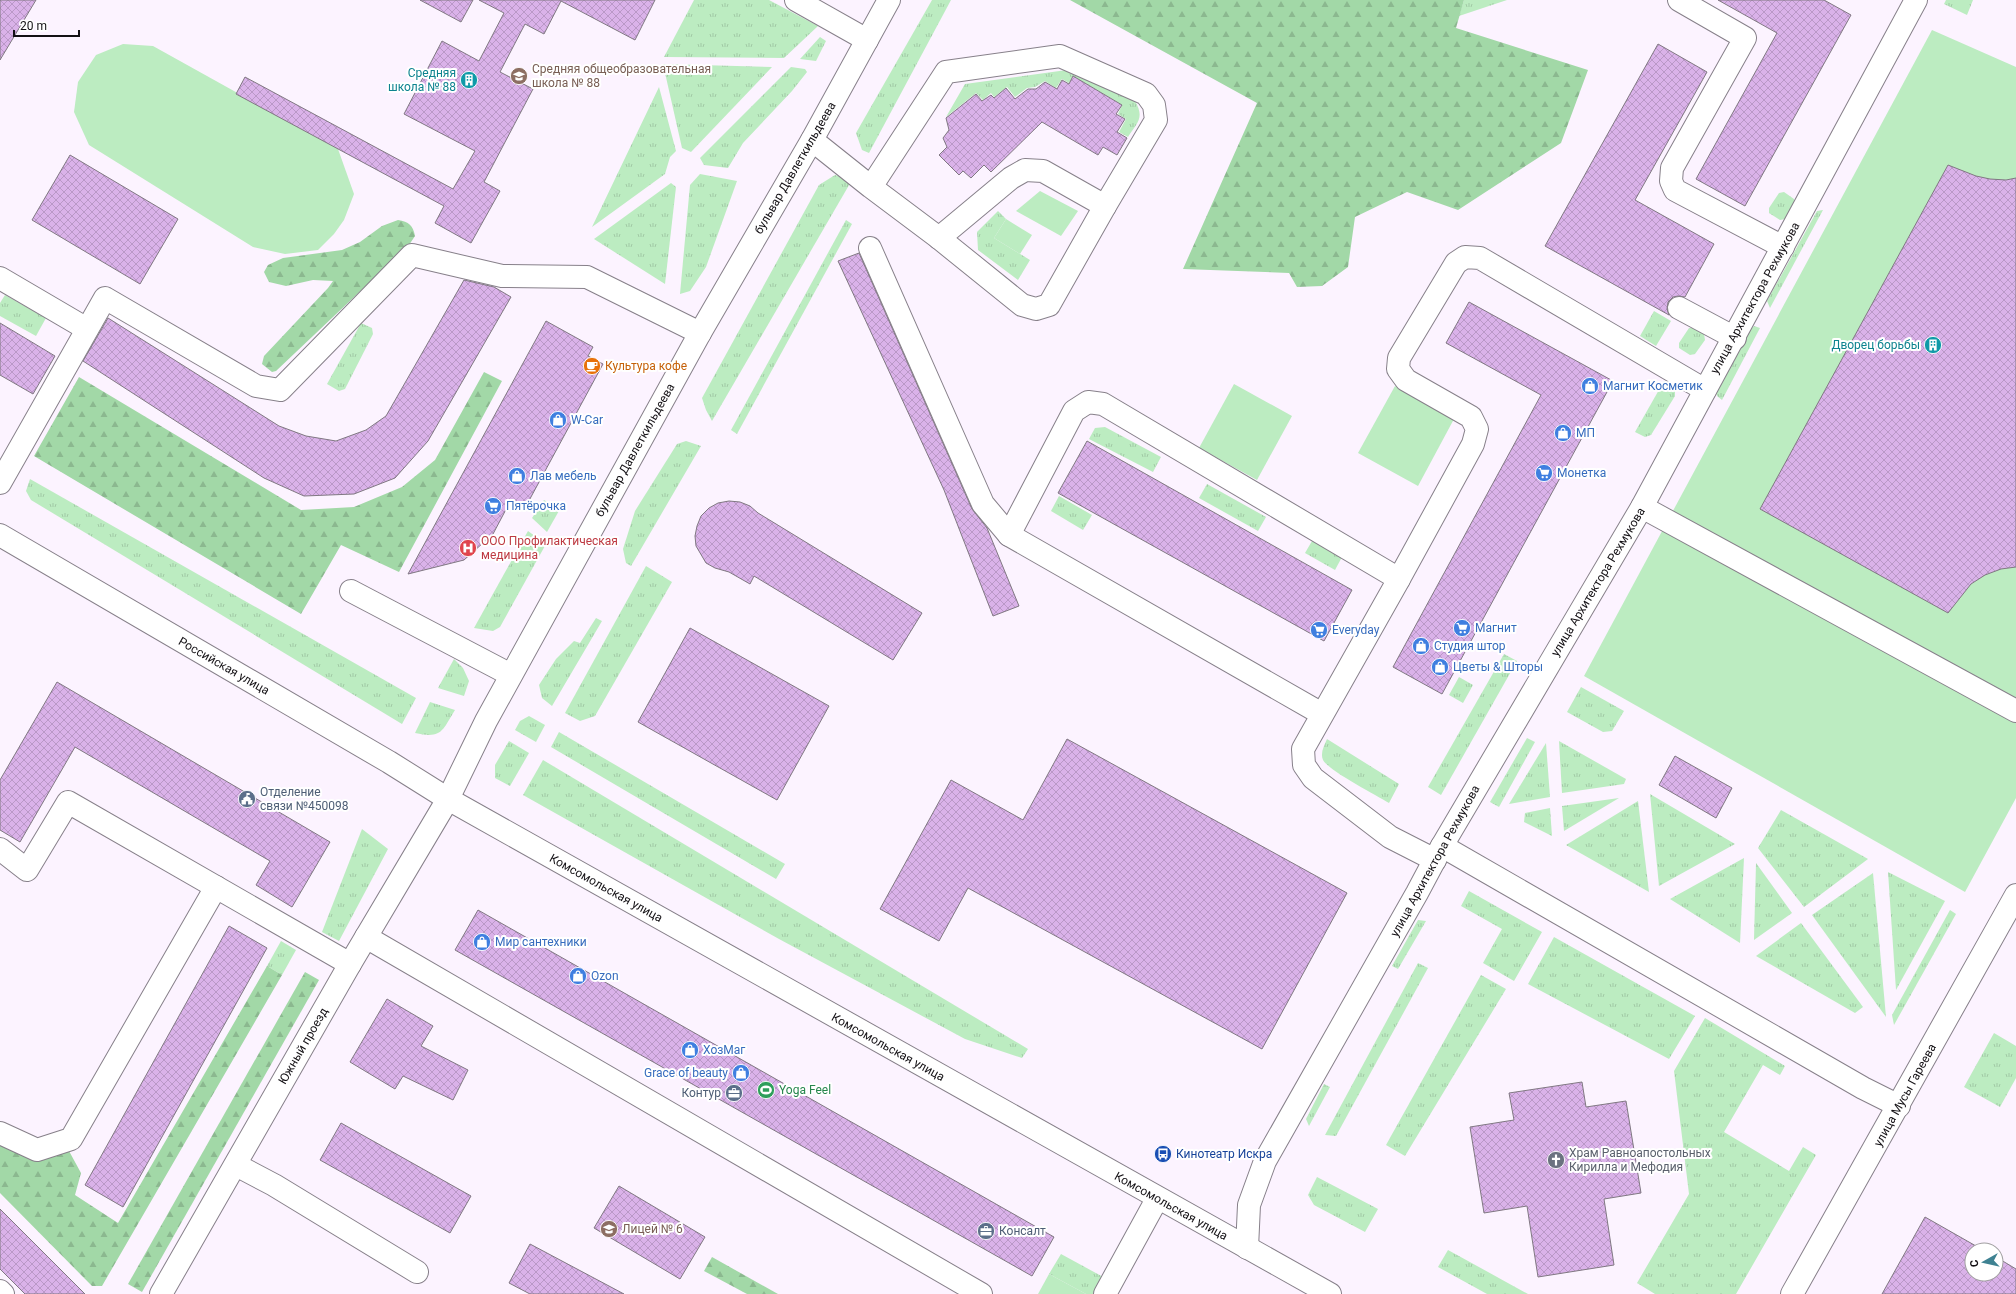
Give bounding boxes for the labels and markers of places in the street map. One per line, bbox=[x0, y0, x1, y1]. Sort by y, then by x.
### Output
place label: Средняя общеобразовательная школа № 88 bbox=[532, 62, 711, 90]
place label: Средняя школа № 88 bbox=[388, 66, 456, 94]
school or university icon: Средняя общеобразовательная школа № 88 bbox=[509, 66, 529, 86]
building icon: Средняя школа № 88 bbox=[459, 70, 479, 90]
building icon: Дворец борьбы bbox=[1923, 335, 1943, 355]
place label: Дворец борьбы bbox=[1831, 338, 1920, 352]
cafe icon: Культура кофе bbox=[582, 356, 602, 376]
place label: Культура кофе bbox=[605, 359, 687, 373]
shop icon: Магнит Косметик bbox=[1580, 376, 1600, 396]
place label: Магнит Косметик bbox=[1603, 379, 1703, 393]
shop icon: W-Car bbox=[548, 410, 568, 430]
place label: W-Car bbox=[571, 413, 603, 427]
shop icon: МП bbox=[1553, 423, 1573, 443]
place label: МП bbox=[1576, 426, 1595, 440]
supermarket icon: Монетка bbox=[1534, 463, 1554, 483]
shop icon: Лав мебель bbox=[507, 466, 527, 486]
place label: Монетка bbox=[1557, 466, 1606, 480]
place label: Лав мебель bbox=[530, 469, 597, 483]
supermarket icon: Пятёрочка bbox=[483, 496, 503, 516]
place label: Пятёрочка bbox=[506, 499, 566, 513]
place label: ООО Профилактическая медицина bbox=[481, 534, 618, 562]
hospital icon: ООО Профилактическая медицина bbox=[458, 538, 478, 558]
supermarket icon: Магнит bbox=[1452, 618, 1472, 638]
supermarket icon: Everyday bbox=[1309, 620, 1329, 640]
place label: Магнит bbox=[1475, 621, 1517, 635]
place label: Everyday bbox=[1332, 623, 1380, 637]
shop icon: Студия штор bbox=[1411, 636, 1431, 656]
place label: Студия штор bbox=[1434, 639, 1506, 653]
shop icon: Цветы & Шторы bbox=[1430, 657, 1450, 677]
place label: Цветы & Шторы bbox=[1453, 660, 1543, 674]
place label: Отделение связи №450098 bbox=[260, 785, 349, 813]
public building icon: Отделение связи №450098 bbox=[237, 789, 257, 809]
shop icon: Мир сантехники bbox=[472, 932, 492, 952]
place label: Мир сантехники bbox=[495, 935, 587, 949]
shop icon: Ozon bbox=[568, 966, 588, 986]
place label: Ozon bbox=[591, 969, 619, 983]
shop icon: ХозМаг bbox=[680, 1040, 700, 1060]
place label: ХозМаг bbox=[703, 1043, 745, 1057]
shop icon: Grace of beauty bbox=[731, 1063, 751, 1083]
place label: Grace of beauty bbox=[644, 1066, 728, 1080]
sports icon: Yoga Feel bbox=[756, 1080, 776, 1100]
office icon: Контур bbox=[724, 1083, 744, 1103]
place label: Yoga Feel bbox=[779, 1083, 831, 1097]
place label: Контур bbox=[681, 1086, 721, 1100]
bus stop icon: Кинотеатр Искра bbox=[1153, 1144, 1173, 1164]
place label: Храм Равноапостольных Кирилла и Мефодия bbox=[1569, 1146, 1711, 1174]
place label: Кинотеатр Искра bbox=[1176, 1147, 1272, 1161]
church icon: Храм Равноапостольных Кирилла и Мефодия bbox=[1546, 1150, 1566, 1170]
school or university icon: Лицей № 6 bbox=[599, 1219, 619, 1239]
office icon: Консалт bbox=[976, 1221, 996, 1241]
place label: Лицей № 6 bbox=[622, 1222, 683, 1236]
place label: Консалт bbox=[999, 1224, 1046, 1238]

